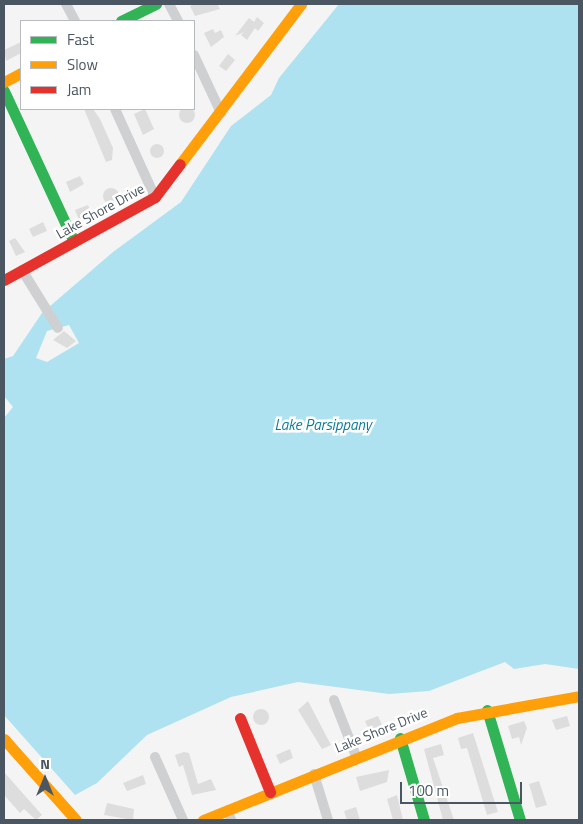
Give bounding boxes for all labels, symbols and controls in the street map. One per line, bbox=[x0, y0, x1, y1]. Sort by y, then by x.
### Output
legend bbox=[20, 20, 195, 110]
text: Fast bbox=[67, 28, 94, 51]
text: Slow bbox=[67, 53, 98, 76]
text: Jam bbox=[67, 78, 91, 101]
street label: Lake Shore Drive bbox=[53, 180, 147, 242]
water label: Lake Parsippany bbox=[274, 416, 372, 434]
street label: Lake Shore Drive bbox=[332, 704, 430, 756]
text: N bbox=[40, 753, 50, 774]
north arrow bbox=[20, 754, 70, 804]
scale bar bbox=[403, 772, 526, 804]
text: 100 m bbox=[408, 779, 449, 802]

